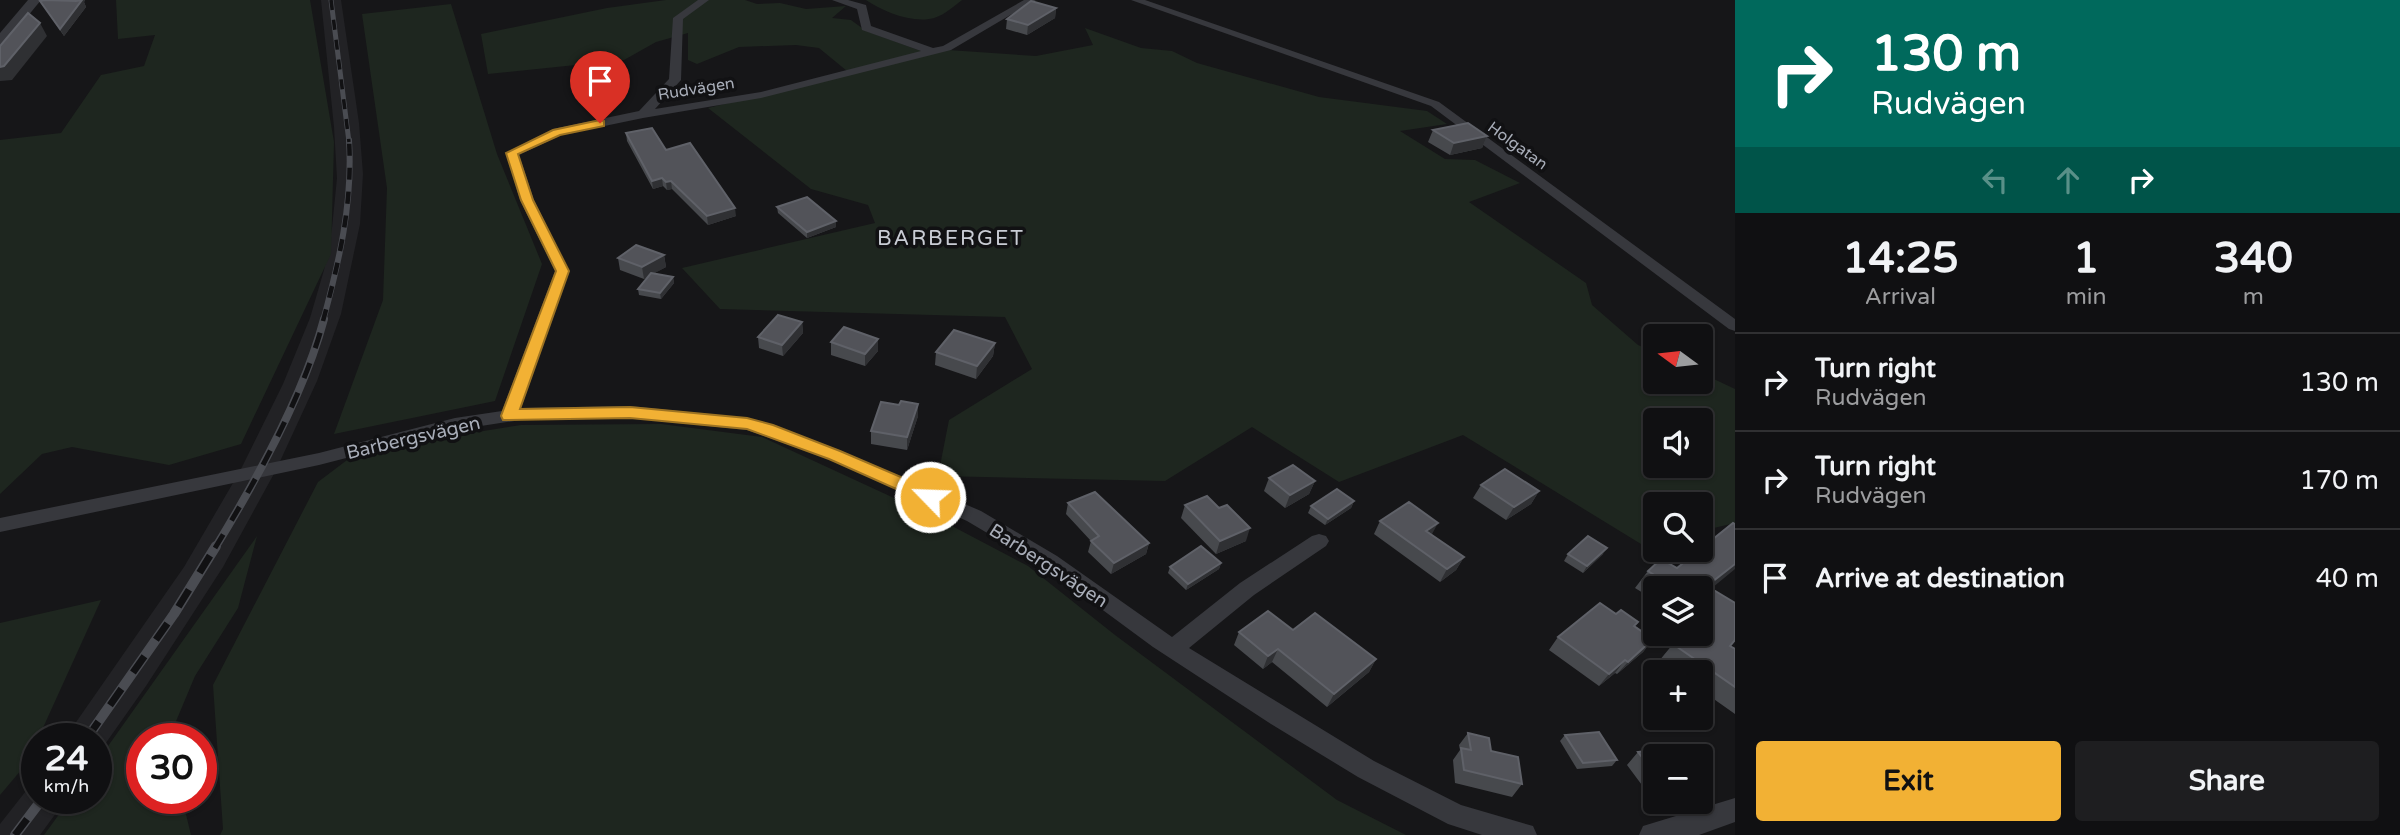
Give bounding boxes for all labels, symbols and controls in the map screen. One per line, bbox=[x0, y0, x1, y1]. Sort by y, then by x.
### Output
text: 130 m bbox=[1871, 25, 2021, 84]
icon: right bbox=[1756, 28, 1847, 119]
pin bbox=[570, 51, 630, 123]
icon: arrive bbox=[581, 62, 619, 100]
street label: Rudvägen bbox=[656, 73, 736, 105]
text: Rudvägen bbox=[1871, 85, 2026, 123]
street label: Holgatan bbox=[1483, 117, 1551, 174]
icon: left bbox=[1976, 161, 2014, 199]
icon: ahead bbox=[2049, 161, 2087, 199]
icon: right bbox=[2122, 161, 2160, 199]
district label: BARBERGET bbox=[877, 226, 1025, 251]
text: 14:25 bbox=[1842, 233, 1959, 284]
text: 1 bbox=[2073, 233, 2099, 284]
text: 340 bbox=[2214, 233, 2293, 284]
text: Arrival bbox=[1865, 283, 1936, 311]
text: min bbox=[2066, 283, 2107, 311]
text: m bbox=[2243, 283, 2264, 311]
north arrow bbox=[1643, 324, 1713, 394]
map controls bbox=[1643, 324, 1713, 814]
text: Turn right bbox=[1815, 353, 1936, 384]
icon: right bbox=[1756, 363, 1794, 401]
text: 130 m bbox=[2299, 367, 2379, 398]
text: Rudvägen bbox=[1815, 384, 1926, 412]
button: sound bbox=[1643, 408, 1713, 478]
street label: Barbergsvägen bbox=[344, 412, 482, 464]
text: Turn right bbox=[1815, 451, 1936, 482]
position arrow bbox=[893, 460, 967, 534]
icon: right bbox=[1756, 461, 1794, 499]
text: 170 m bbox=[2299, 465, 2379, 496]
text: Rudvägen bbox=[1815, 482, 1926, 510]
button: search bbox=[1643, 492, 1713, 562]
street label: Barbergsvägen bbox=[985, 519, 1112, 612]
icon: arrive bbox=[1756, 559, 1794, 597]
text: Arrive at destination bbox=[1815, 563, 2065, 594]
text: 40 m bbox=[2316, 563, 2379, 594]
button: layers bbox=[1643, 576, 1713, 646]
button: + bbox=[1643, 660, 1713, 730]
speed limit sign: 30 bbox=[126, 723, 217, 814]
text: 24 bbox=[45, 738, 88, 780]
button: Exit bbox=[1756, 741, 2061, 821]
button: Share bbox=[2075, 741, 2379, 821]
button: − bbox=[1643, 744, 1713, 814]
text: km/h bbox=[44, 775, 89, 797]

